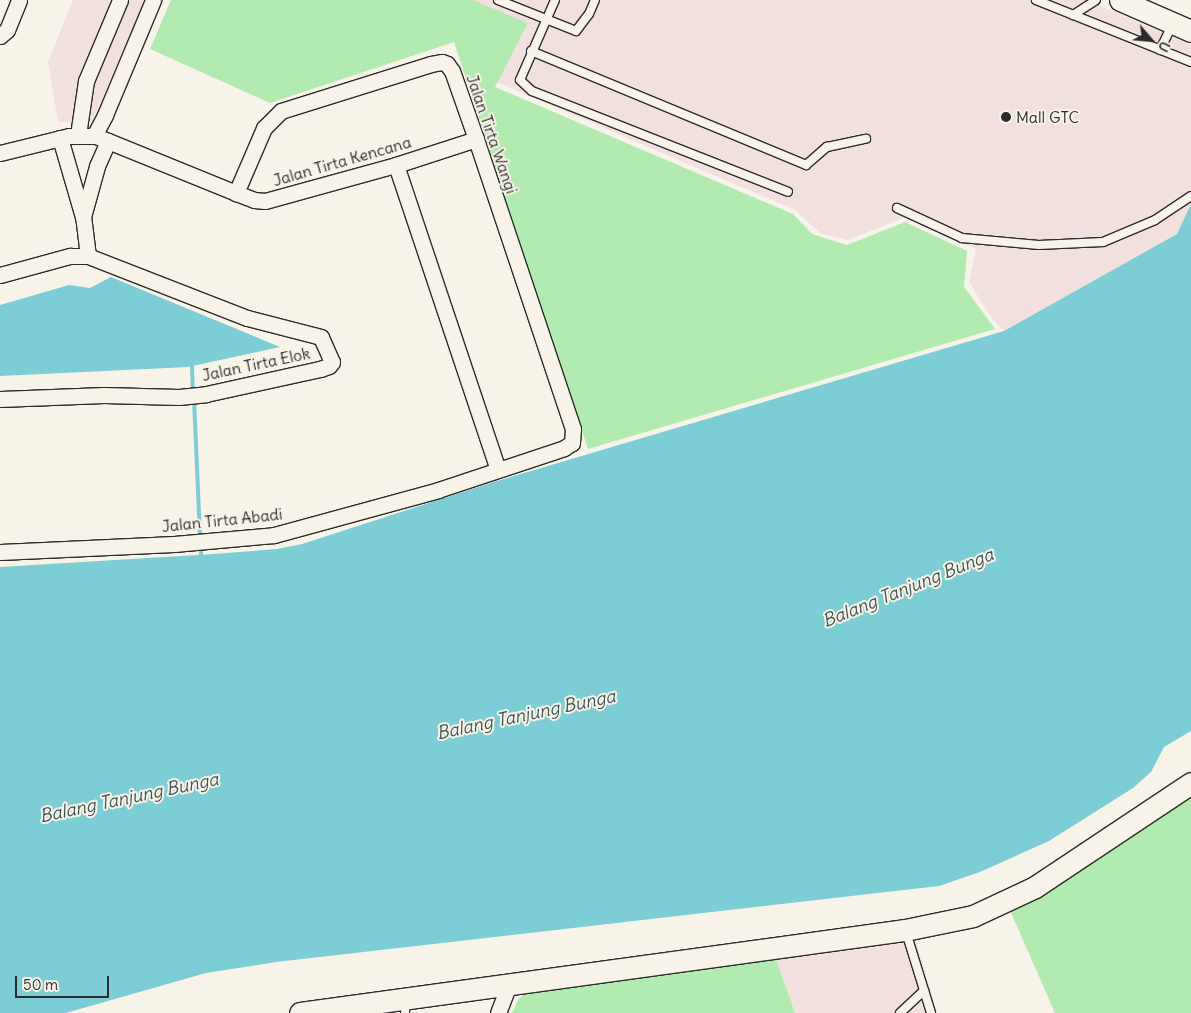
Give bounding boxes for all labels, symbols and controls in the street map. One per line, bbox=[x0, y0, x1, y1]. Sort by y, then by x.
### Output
north arrow bbox=[1126, 15, 1176, 65]
text: U bbox=[1154, 38, 1175, 55]
street label: Jalan Tirta Wangi bbox=[463, 72, 521, 196]
place label: Mall GTC bbox=[1016, 107, 1079, 127]
marker: Mall GTC bbox=[1000, 111, 1012, 123]
street label: Jalan Tirta Kencana bbox=[271, 132, 413, 190]
street label: Jalan Tirta Elok bbox=[200, 343, 312, 385]
street label: Jalan Tirta Abadi bbox=[161, 504, 283, 536]
water label: Balang Tanjung Bunga bbox=[819, 544, 997, 632]
water label: Balang Tanjung Bunga bbox=[435, 685, 617, 745]
water label: Balang Tanjung Bunga bbox=[38, 768, 220, 828]
scale bar bbox=[18, 966, 111, 998]
text: 50 m bbox=[23, 975, 58, 994]

